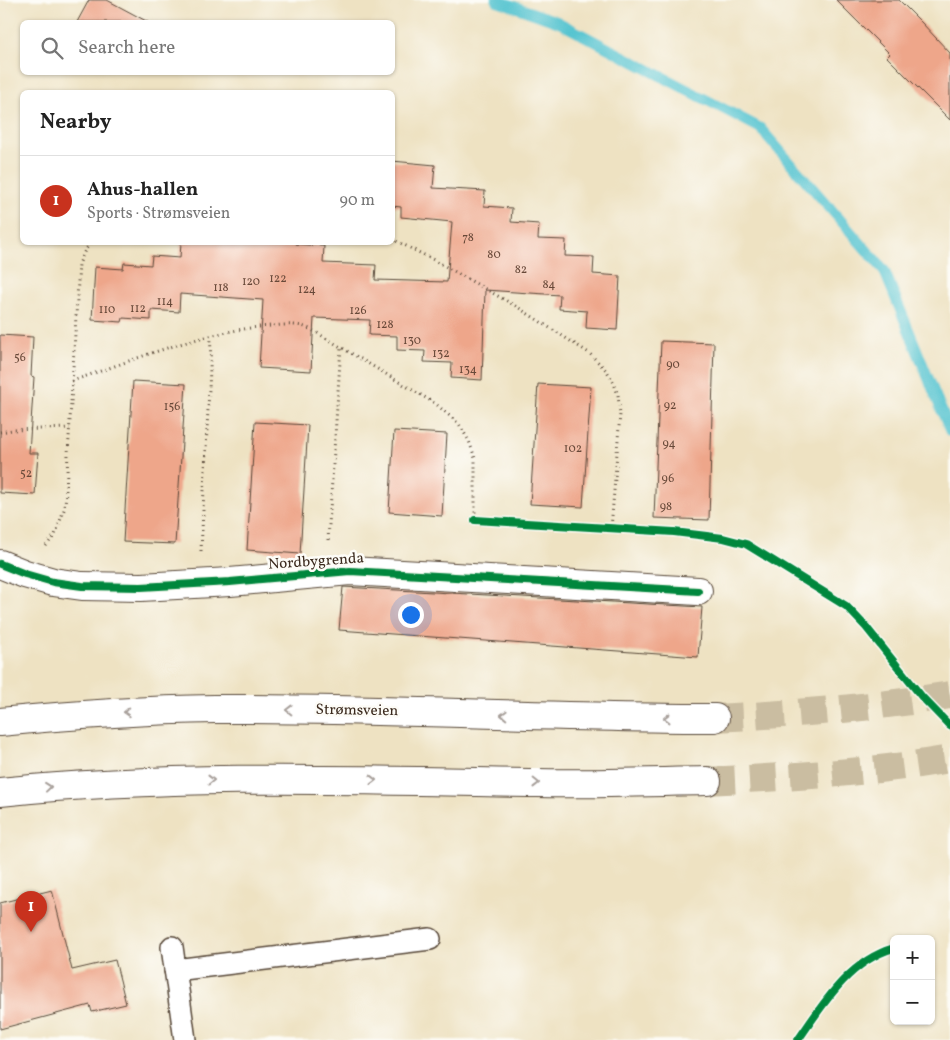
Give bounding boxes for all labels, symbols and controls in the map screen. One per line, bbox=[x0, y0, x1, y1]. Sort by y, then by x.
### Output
search box bbox=[20, 20, 395, 75]
icon: search bbox=[38, 34, 66, 62]
text: Search here bbox=[78, 35, 175, 61]
text: Nearby bbox=[40, 108, 111, 137]
text: Ahus-hallen bbox=[87, 177, 198, 203]
text: 1 bbox=[53, 190, 59, 212]
text: 90 m bbox=[339, 190, 375, 212]
text: Sports · Strømsveien bbox=[87, 203, 230, 225]
house number: 78 bbox=[462, 230, 474, 246]
house number: 80 bbox=[487, 247, 501, 263]
house number: 82 bbox=[515, 262, 527, 278]
house number: 122 bbox=[269, 271, 287, 287]
house number: 120 bbox=[242, 274, 260, 290]
house number: 84 bbox=[543, 277, 555, 293]
house number: 118 bbox=[213, 280, 229, 296]
house number: 124 bbox=[298, 282, 316, 298]
house number: 114 bbox=[157, 294, 173, 310]
house number: 112 bbox=[130, 301, 146, 317]
house number: 110 bbox=[99, 302, 115, 318]
house number: 126 bbox=[349, 303, 367, 319]
house number: 128 bbox=[376, 317, 394, 333]
house number: 130 bbox=[403, 333, 421, 349]
house number: 132 bbox=[432, 346, 450, 362]
house number: 56 bbox=[14, 350, 26, 366]
house number: 90 bbox=[666, 357, 680, 373]
house number: 134 bbox=[459, 362, 477, 378]
house number: 92 bbox=[664, 398, 676, 414]
house number: 156 bbox=[164, 399, 180, 415]
house number: 94 bbox=[662, 436, 676, 452]
house number: 102 bbox=[564, 441, 582, 457]
house number: 52 bbox=[20, 466, 32, 482]
house number: 96 bbox=[662, 471, 674, 487]
house number: 98 bbox=[660, 499, 672, 515]
street label: Nordbygrenda bbox=[267, 548, 365, 576]
your location bbox=[398, 602, 424, 628]
street label: Strømsveien bbox=[315, 700, 399, 722]
one-way arrow bbox=[285, 705, 292, 715]
one-way arrow bbox=[123, 706, 131, 717]
one-way arrow bbox=[500, 710, 508, 720]
one-way arrow bbox=[662, 713, 670, 723]
one-way arrow bbox=[208, 775, 215, 785]
one-way arrow bbox=[370, 775, 378, 785]
one-way arrow bbox=[532, 777, 540, 788]
one-way arrow bbox=[45, 782, 53, 793]
pin: 1 bbox=[15, 891, 47, 932]
map controls bbox=[890, 935, 935, 1025]
button: + bbox=[890, 935, 935, 980]
button: − bbox=[890, 980, 935, 1025]

